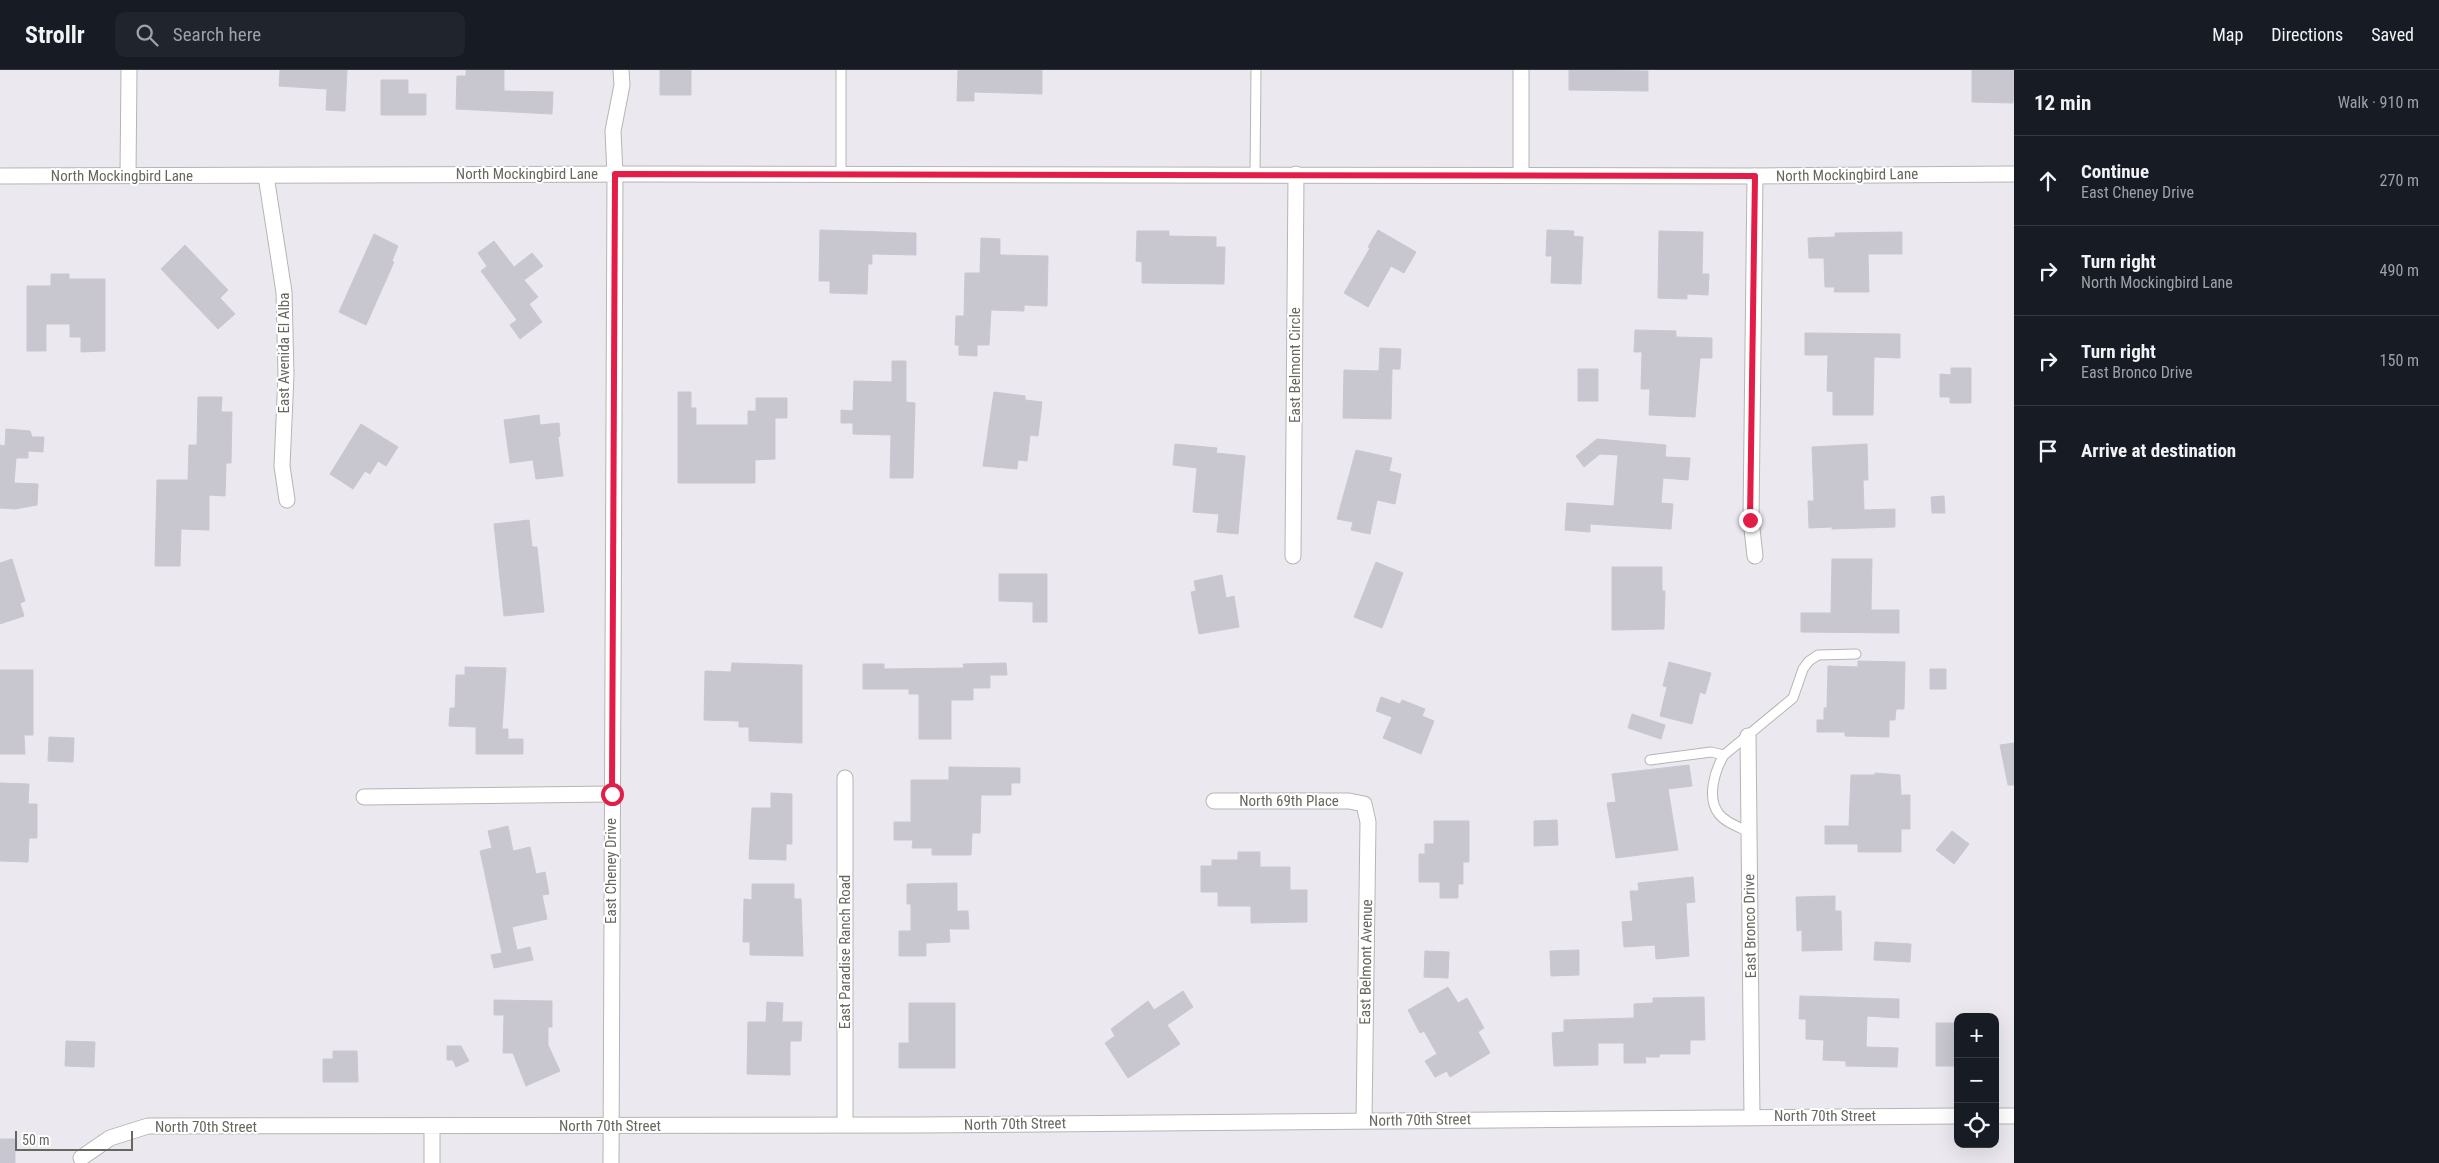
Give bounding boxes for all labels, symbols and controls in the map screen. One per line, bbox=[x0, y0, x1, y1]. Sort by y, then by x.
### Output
search box bbox=[115, 12, 465, 57]
text: Strollr bbox=[25, 21, 85, 49]
icon: search bbox=[133, 21, 161, 49]
text: Search here bbox=[173, 23, 261, 46]
text: Map bbox=[2212, 24, 2243, 45]
text: Directions bbox=[2271, 24, 2343, 45]
text: Saved bbox=[2371, 24, 2414, 45]
text: 12 min bbox=[2034, 91, 2091, 115]
text: Walk · 910 m bbox=[2338, 93, 2419, 112]
text: Continue bbox=[2081, 160, 2149, 183]
street label: North Mockingbird Lane bbox=[456, 165, 598, 183]
street label: North Mockingbird Lane bbox=[1776, 165, 1918, 185]
street label: North Mockingbird Lane bbox=[51, 167, 193, 185]
icon: ahead bbox=[2034, 167, 2062, 195]
text: 270 m bbox=[2380, 171, 2419, 190]
text: East Cheney Drive bbox=[2081, 183, 2194, 202]
text: Turn right bbox=[2081, 250, 2156, 273]
icon: right bbox=[2034, 257, 2062, 285]
text: 490 m bbox=[2380, 261, 2419, 280]
text: North Mockingbird Lane bbox=[2081, 273, 2233, 292]
street label: East Avenida El Alba bbox=[275, 293, 293, 413]
street label: East Belmont Circle bbox=[1286, 307, 1304, 423]
text: Turn right bbox=[2081, 340, 2156, 363]
icon: right bbox=[2034, 347, 2062, 375]
text: 150 m bbox=[2380, 351, 2419, 370]
text: East Bronco Drive bbox=[2081, 363, 2193, 382]
icon: arrive bbox=[2034, 437, 2062, 465]
text: Arrive at destination bbox=[2081, 439, 2236, 462]
route end bbox=[1739, 509, 1762, 532]
route start bbox=[601, 783, 624, 806]
street label: North 69th Place bbox=[1239, 792, 1339, 810]
street label: East Cheney Drive bbox=[602, 818, 620, 924]
street label: East Bronco Drive bbox=[1740, 874, 1760, 978]
street label: East Paradise Ranch Road bbox=[836, 875, 854, 1029]
street label: East Belmont Avenue bbox=[1356, 899, 1376, 1025]
map controls bbox=[1954, 1013, 1999, 1148]
button: + bbox=[1954, 1013, 1999, 1058]
button: − bbox=[1954, 1058, 1999, 1103]
button: locate bbox=[1954, 1103, 1999, 1148]
street label: North 70th Street bbox=[1774, 1107, 1876, 1125]
street label: North 70th Street bbox=[1369, 1110, 1471, 1130]
street label: North 70th Street bbox=[964, 1114, 1066, 1134]
street label: North 70th Street bbox=[559, 1117, 661, 1135]
street label: North 70th Street bbox=[155, 1118, 257, 1136]
scale bar bbox=[15, 1128, 132, 1151]
text: 50 m bbox=[22, 1132, 50, 1148]

